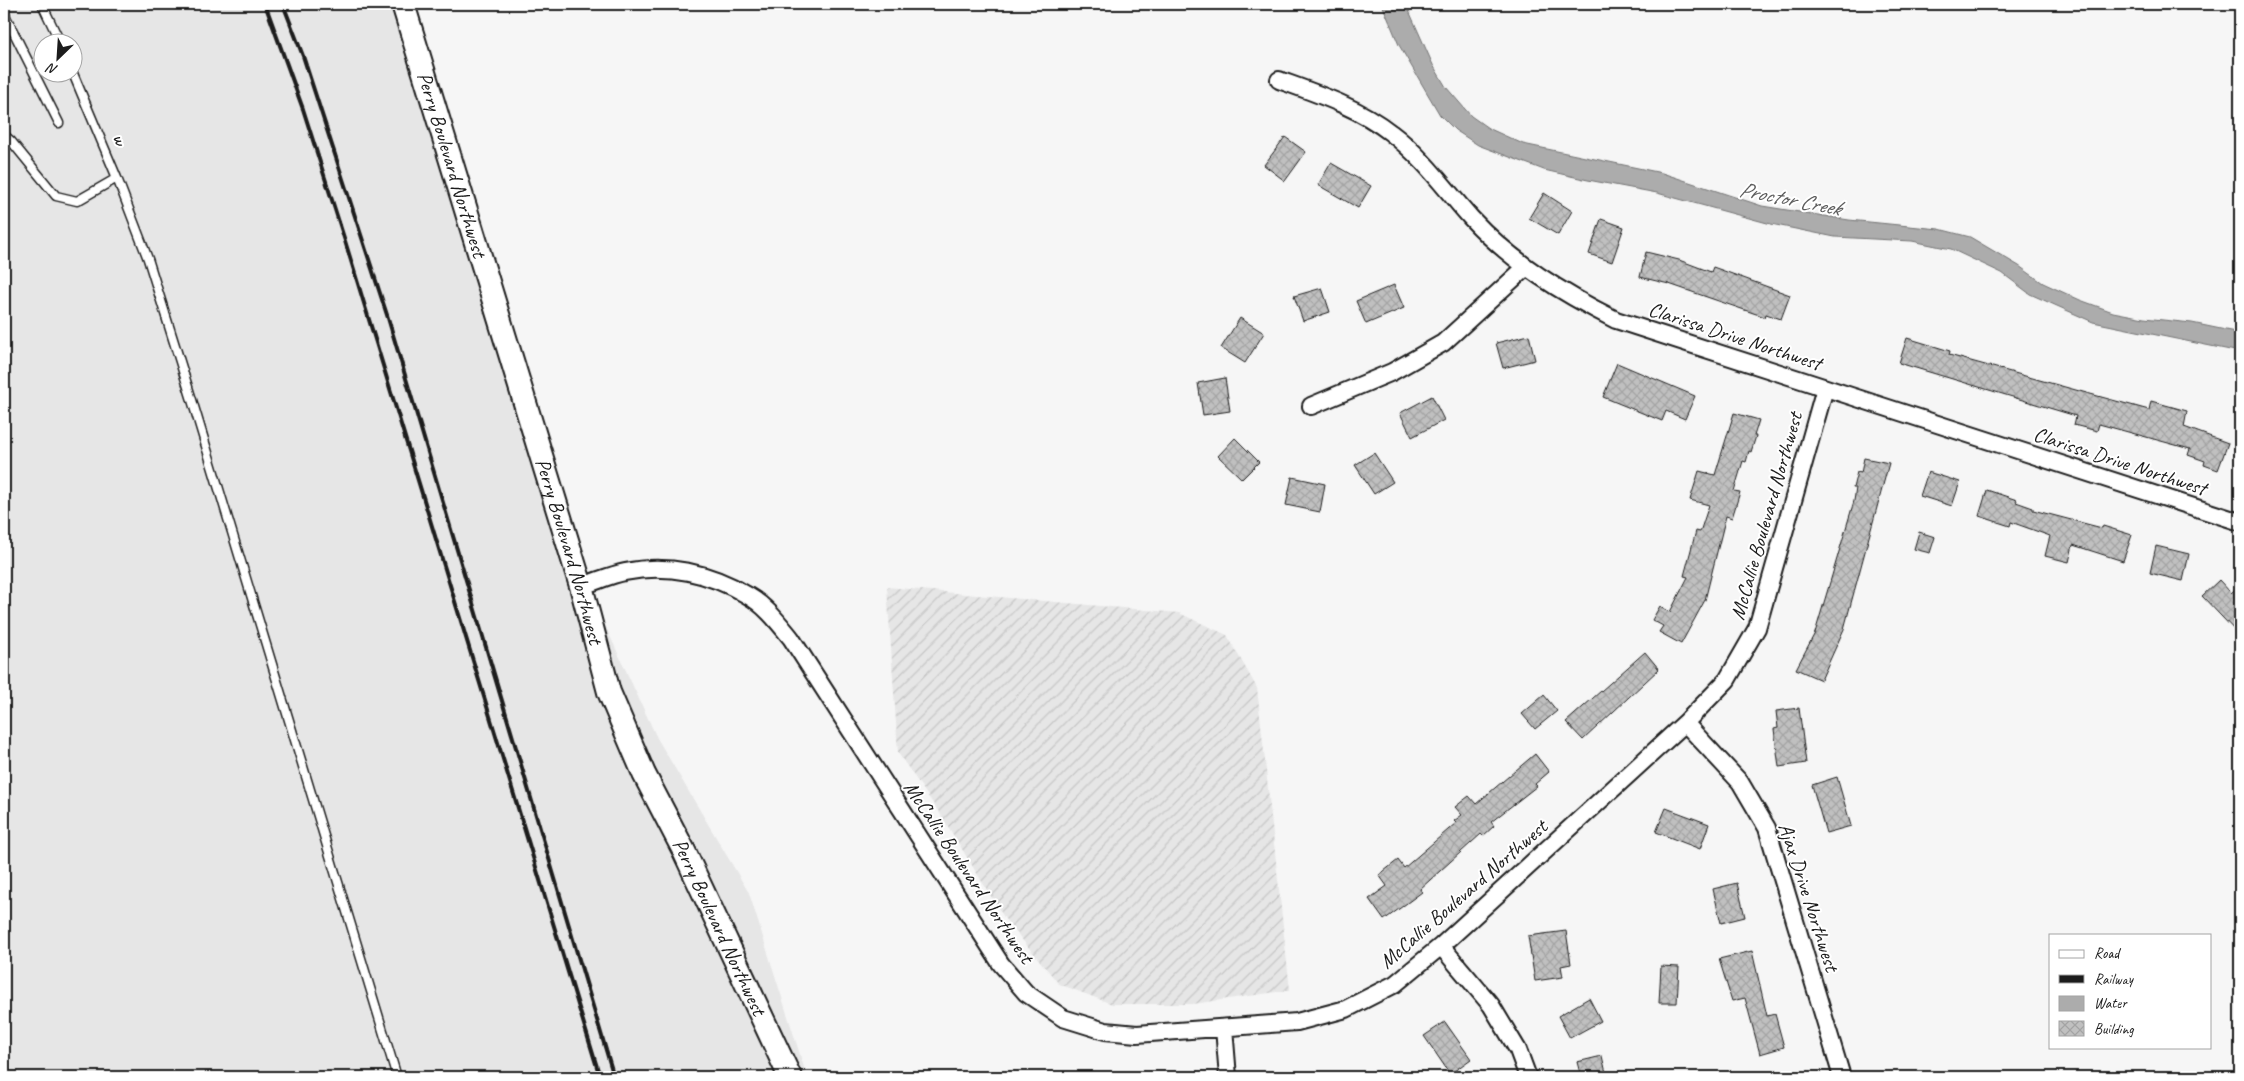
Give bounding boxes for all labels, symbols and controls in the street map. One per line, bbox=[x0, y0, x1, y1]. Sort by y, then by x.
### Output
north arrow bbox=[32, 32, 82, 82]
text: N bbox=[43, 59, 60, 79]
street label: Perry Boulevard Northwest bbox=[412, 69, 493, 262]
street label: w bbox=[106, 129, 135, 151]
water label: Proctor Creek bbox=[1737, 175, 1847, 223]
street label: Clarissa Drive Northwest bbox=[1645, 296, 1827, 377]
street label: McCallie Boulevard Northwest bbox=[1724, 407, 1809, 623]
street label: Clarissa Drive Northwest bbox=[2030, 421, 2212, 502]
street label: Perry Boulevard Northwest bbox=[530, 455, 609, 649]
street label: McCallie Boulevard Northwest bbox=[898, 776, 1041, 970]
street label: McCallie Boulevard Northwest bbox=[1374, 813, 1554, 974]
street label: Ajax Drive Northwest bbox=[1773, 820, 1846, 976]
street label: Perry Boulevard Northwest bbox=[667, 834, 773, 1021]
legend bbox=[2049, 934, 2212, 1048]
text: Road bbox=[2094, 944, 2121, 963]
text: Railway bbox=[2094, 970, 2135, 989]
text: Water bbox=[2094, 994, 2128, 1013]
text: Building bbox=[2094, 1020, 2134, 1039]

